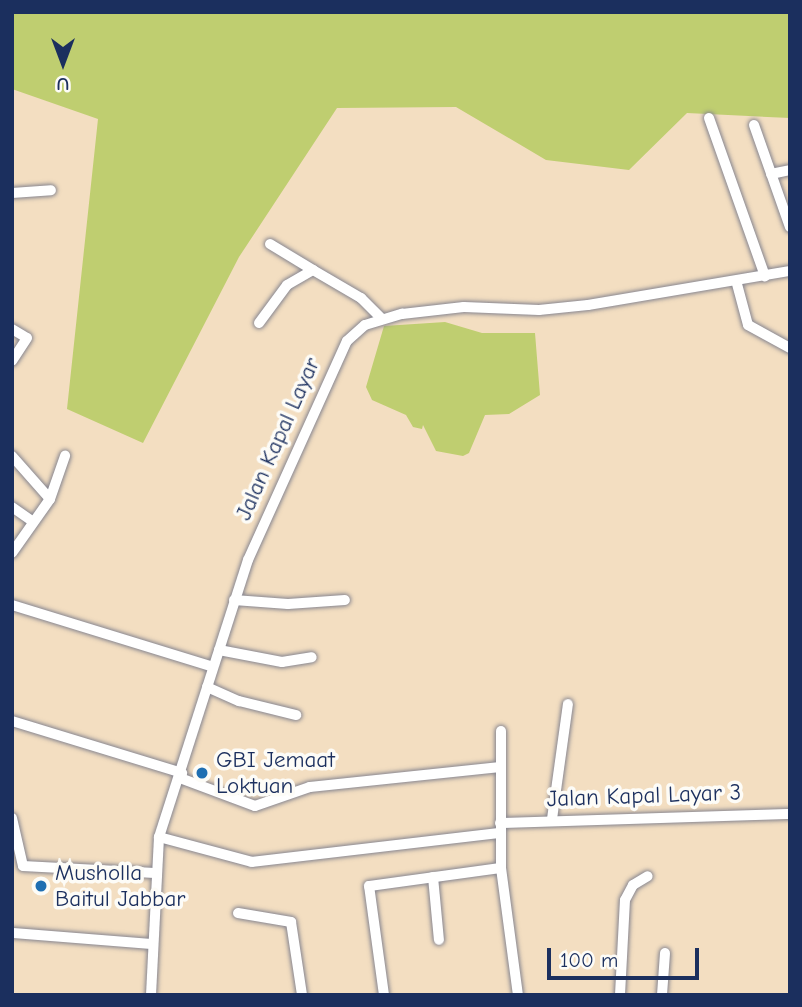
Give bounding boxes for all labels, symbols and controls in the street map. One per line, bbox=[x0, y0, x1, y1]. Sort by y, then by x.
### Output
north arrow bbox=[28, 28, 98, 98]
text: U bbox=[57, 73, 69, 95]
street label: Jalan Kapal Layar bbox=[230, 353, 326, 525]
place label: GBI Jemaat Loktuan bbox=[216, 746, 335, 800]
marker: GBI Jemaat Loktuan bbox=[194, 765, 210, 781]
street label: Jalan Kapal Layar 3 bbox=[546, 779, 742, 813]
place label: Musholla Baitul Jabbar bbox=[55, 859, 185, 913]
marker: Musholla Baitul Jabbar bbox=[33, 878, 49, 894]
scale bar bbox=[550, 934, 702, 978]
text: 100 m bbox=[560, 948, 618, 972]

